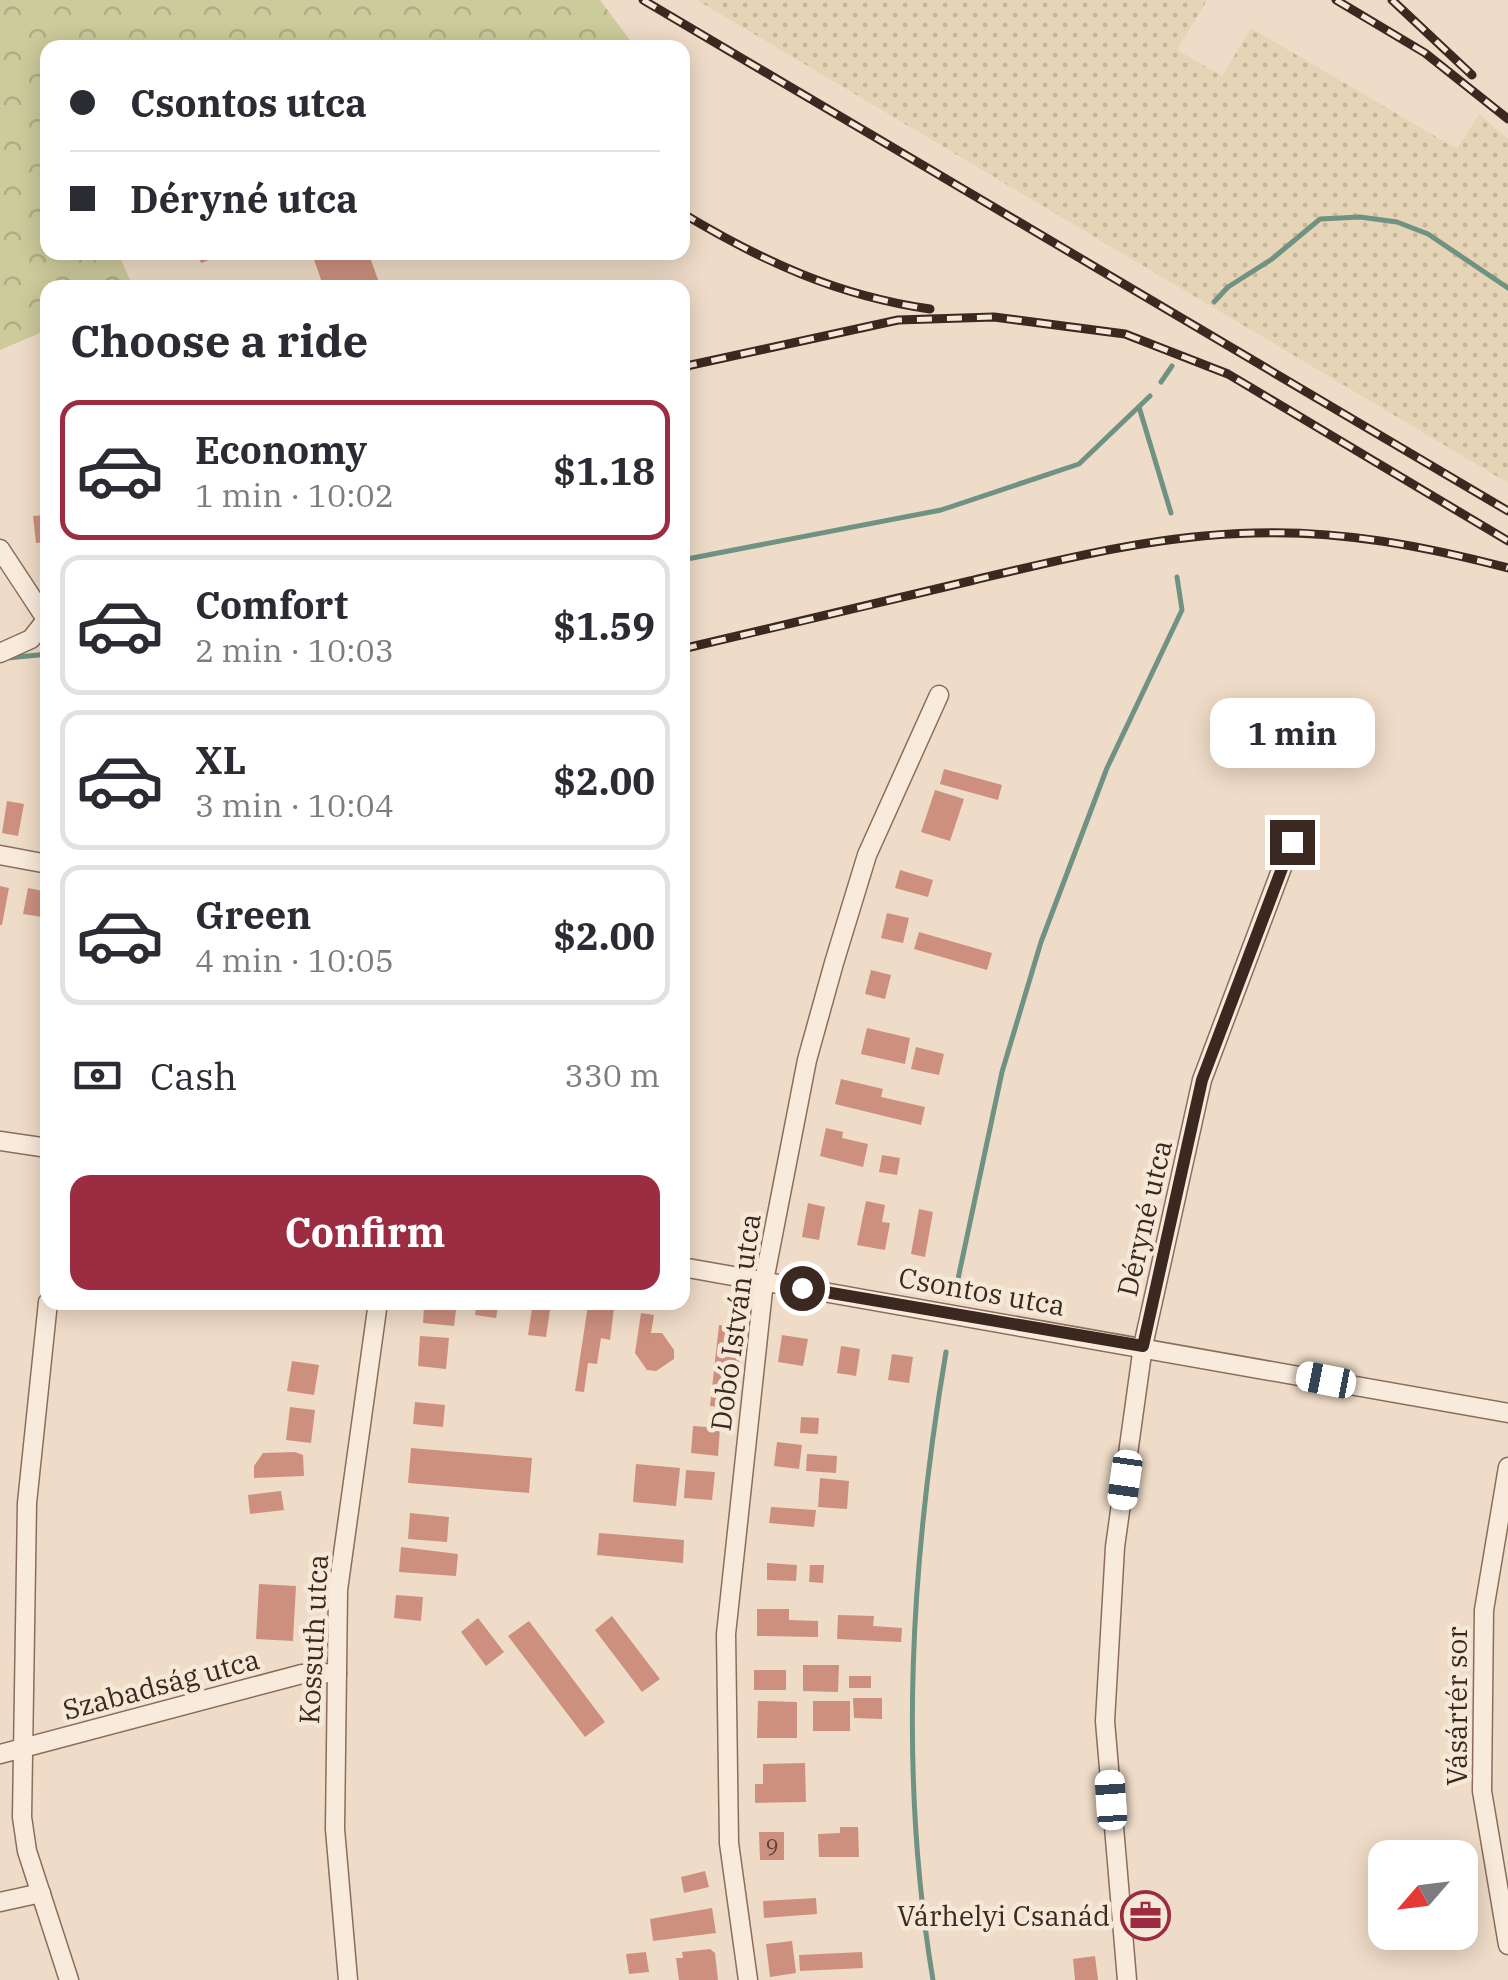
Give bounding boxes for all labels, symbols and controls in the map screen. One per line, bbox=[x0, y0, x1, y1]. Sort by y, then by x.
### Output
text: Csontos utca bbox=[130, 78, 367, 127]
text: Déryné utca bbox=[130, 174, 358, 223]
text: Choose a ride bbox=[70, 311, 368, 369]
icon: car bbox=[75, 425, 165, 515]
text: Economy bbox=[195, 425, 367, 474]
text: $1.18 bbox=[553, 446, 655, 495]
text: 1 min · 10:02 bbox=[195, 474, 394, 516]
icon: car bbox=[75, 580, 165, 670]
text: Comfort bbox=[195, 580, 348, 629]
text: $1.59 bbox=[553, 601, 655, 650]
text: 2 min · 10:03 bbox=[195, 629, 394, 671]
callout: 1 min bbox=[1210, 697, 1374, 767]
text: 1 min bbox=[1248, 712, 1337, 754]
icon: car bbox=[75, 735, 165, 825]
text: XL bbox=[195, 735, 246, 784]
text: $2.00 bbox=[553, 756, 655, 805]
text: 3 min · 10:04 bbox=[195, 784, 394, 826]
route end bbox=[1270, 820, 1315, 865]
icon: car bbox=[75, 890, 165, 980]
text: Green bbox=[195, 890, 311, 939]
text: $2.00 bbox=[553, 911, 655, 960]
text: 4 min · 10:05 bbox=[195, 939, 394, 981]
icon: cash bbox=[70, 1048, 125, 1103]
text: Cash bbox=[150, 1051, 237, 1100]
text: 330 m bbox=[564, 1054, 660, 1096]
street label: Déryné utca bbox=[1108, 1136, 1180, 1300]
button: Confirm bbox=[70, 1175, 660, 1290]
street label: Dobó István utca bbox=[701, 1211, 769, 1433]
street label: Csontos utca bbox=[896, 1258, 1068, 1324]
route start bbox=[780, 1266, 825, 1311]
car bbox=[1294, 1360, 1358, 1400]
car bbox=[1106, 1448, 1144, 1512]
street label: Kossuth utca bbox=[290, 1553, 336, 1725]
street label: Vásártér sor bbox=[1438, 1626, 1475, 1786]
street label: Szabadság utca bbox=[59, 1640, 263, 1728]
car bbox=[1094, 1769, 1128, 1831]
house number: 9 bbox=[765, 1832, 779, 1861]
north arrow bbox=[1368, 1840, 1478, 1950]
map controls bbox=[1368, 1840, 1478, 1950]
office icon: Várhelyi Csanád bbox=[1119, 1889, 1171, 1941]
place label: Várhelyi Csanád bbox=[897, 1897, 1110, 1934]

